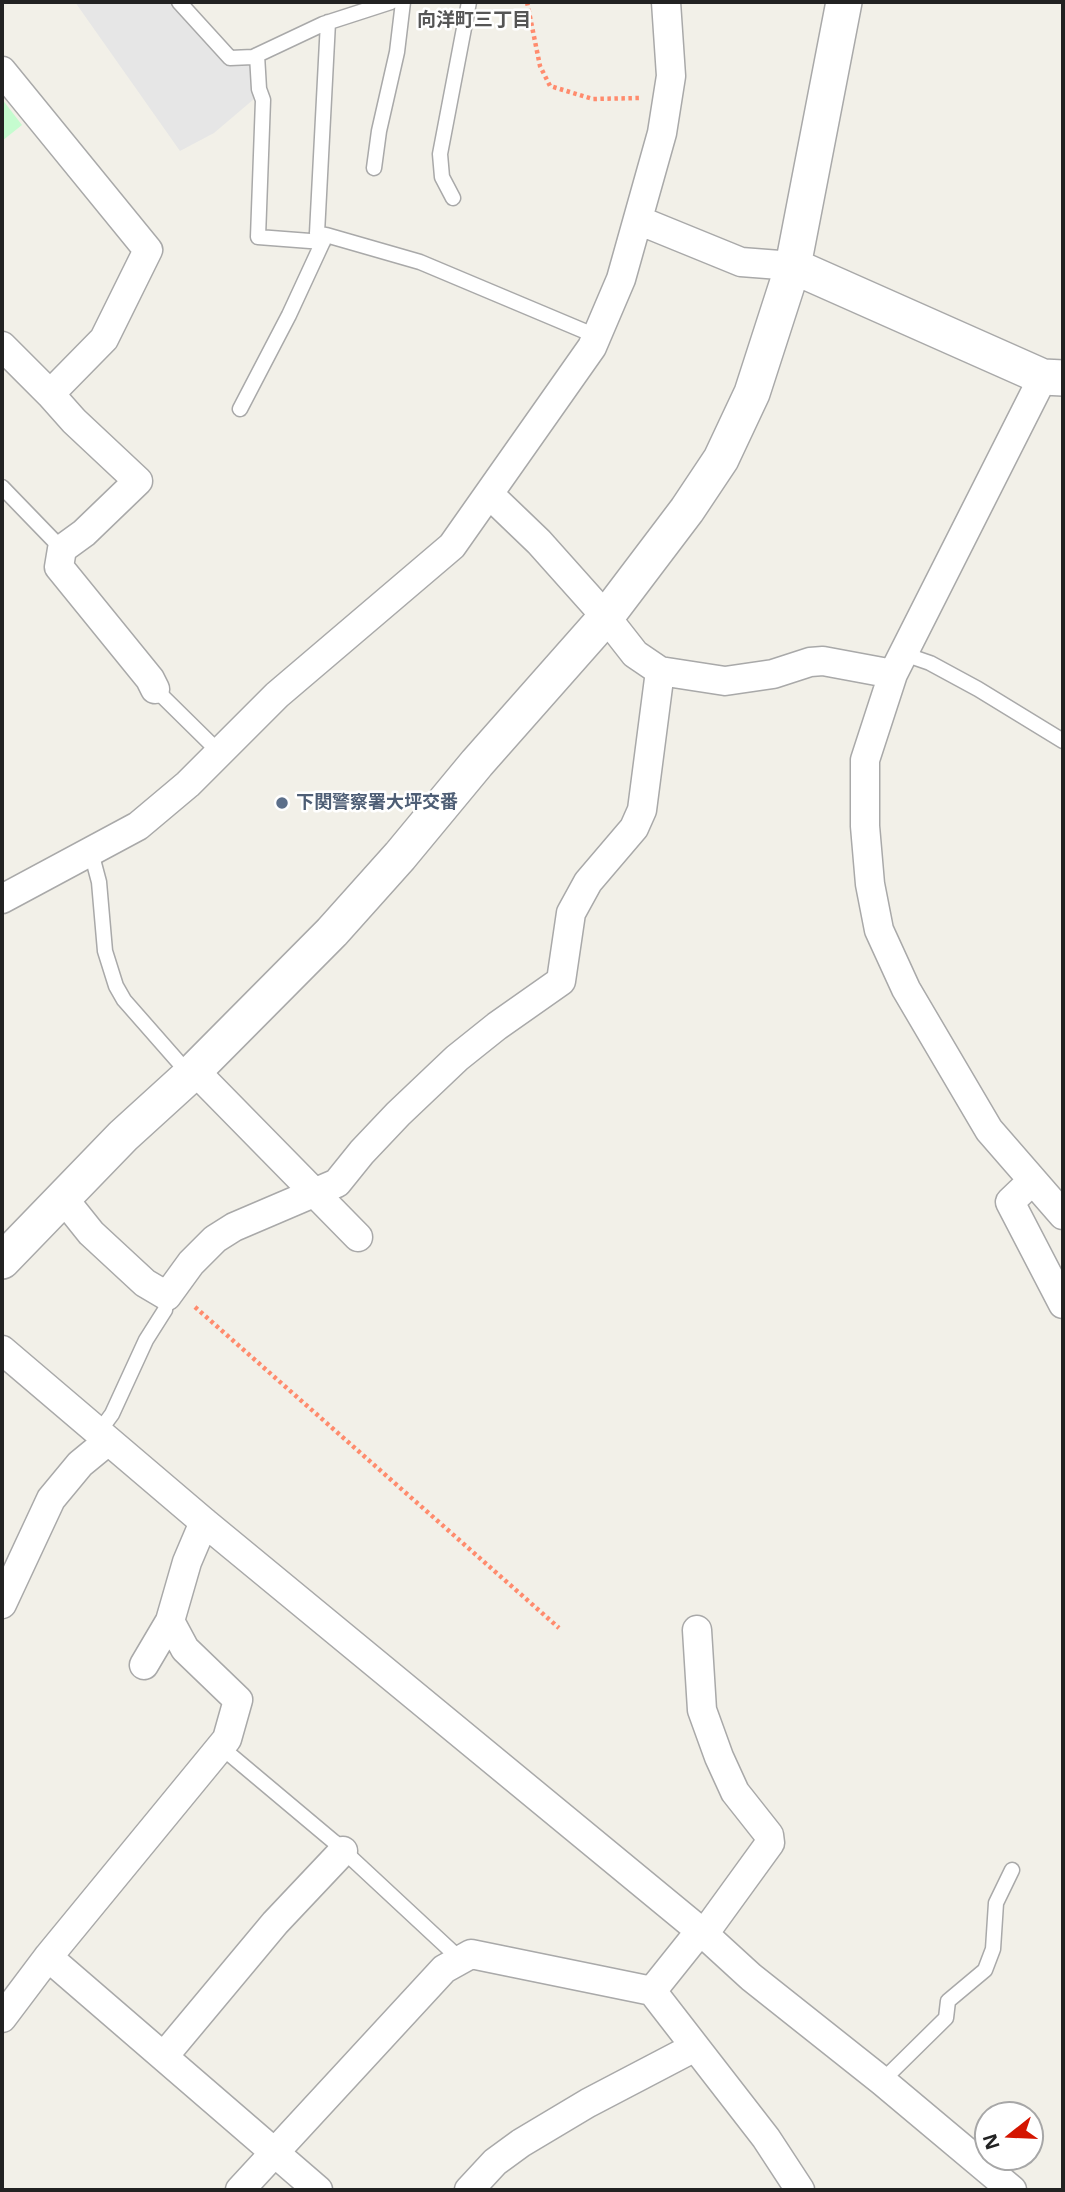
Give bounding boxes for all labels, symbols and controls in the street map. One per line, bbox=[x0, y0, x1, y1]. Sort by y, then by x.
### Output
district label: 向洋町三丁目 bbox=[417, 10, 531, 32]
place label: 下関警察署大坪交番 bbox=[296, 792, 458, 814]
marker: 下関警察署大坪交番 bbox=[274, 795, 290, 811]
north arrow bbox=[974, 2101, 1044, 2171]
text: N bbox=[976, 2131, 1006, 2153]

